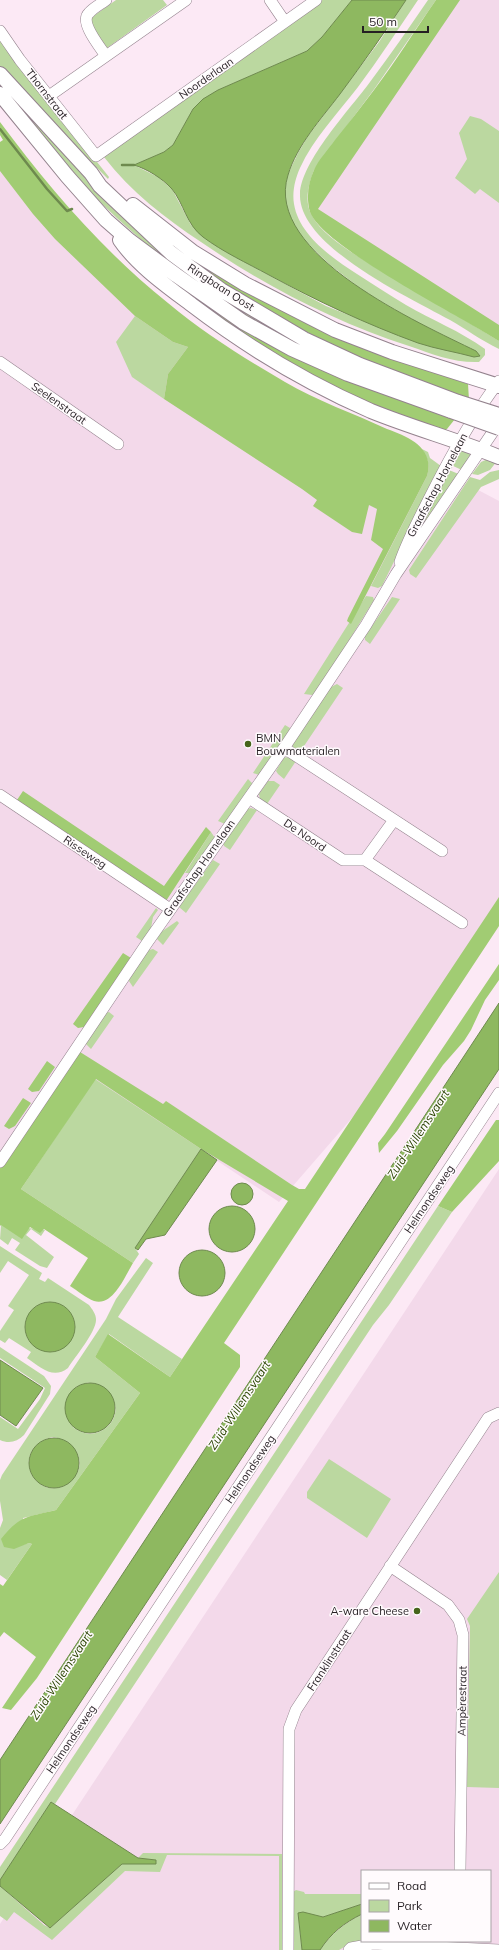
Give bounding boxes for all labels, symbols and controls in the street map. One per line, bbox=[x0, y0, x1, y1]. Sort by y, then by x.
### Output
scale bar bbox=[363, 8, 428, 34]
text: 50 m bbox=[369, 14, 397, 29]
street label: Noorderlaan bbox=[176, 54, 236, 102]
street label: Thornstraat bbox=[23, 66, 71, 122]
street label: Ringbaan Oost bbox=[185, 260, 257, 314]
street label: Seelenstraat bbox=[29, 379, 89, 427]
street label: Graafschap Hornelaan bbox=[404, 431, 470, 539]
place label: BMN Bouwmaterialen bbox=[256, 731, 340, 758]
marker: BMN Bouwmaterialen bbox=[243, 739, 253, 749]
street label: De Noord bbox=[281, 816, 329, 854]
street label: Graafschap Hornelaan bbox=[160, 817, 238, 919]
street label: Risseweg bbox=[61, 832, 109, 872]
water label: Zuid-Willemsvaart bbox=[384, 1086, 453, 1181]
street label: Helmondseweg bbox=[401, 1162, 457, 1236]
water label: Zuid-Willemsvaart bbox=[205, 1357, 274, 1452]
street label: Helmondseweg bbox=[222, 1432, 278, 1506]
place label: A-ware Cheese bbox=[330, 1604, 409, 1618]
marker: A-ware Cheese bbox=[412, 1606, 422, 1616]
street label: Franklinstraat bbox=[304, 1626, 354, 1693]
water label: Zuid-Willemsvaart bbox=[27, 1627, 96, 1722]
street label: Ampèrestraat bbox=[454, 1666, 470, 1736]
street label: Helmondseweg bbox=[43, 1702, 99, 1776]
legend bbox=[361, 1870, 491, 1942]
text: Road bbox=[397, 1878, 426, 1893]
text: Park bbox=[397, 1898, 423, 1913]
text: Water bbox=[397, 1918, 433, 1933]

